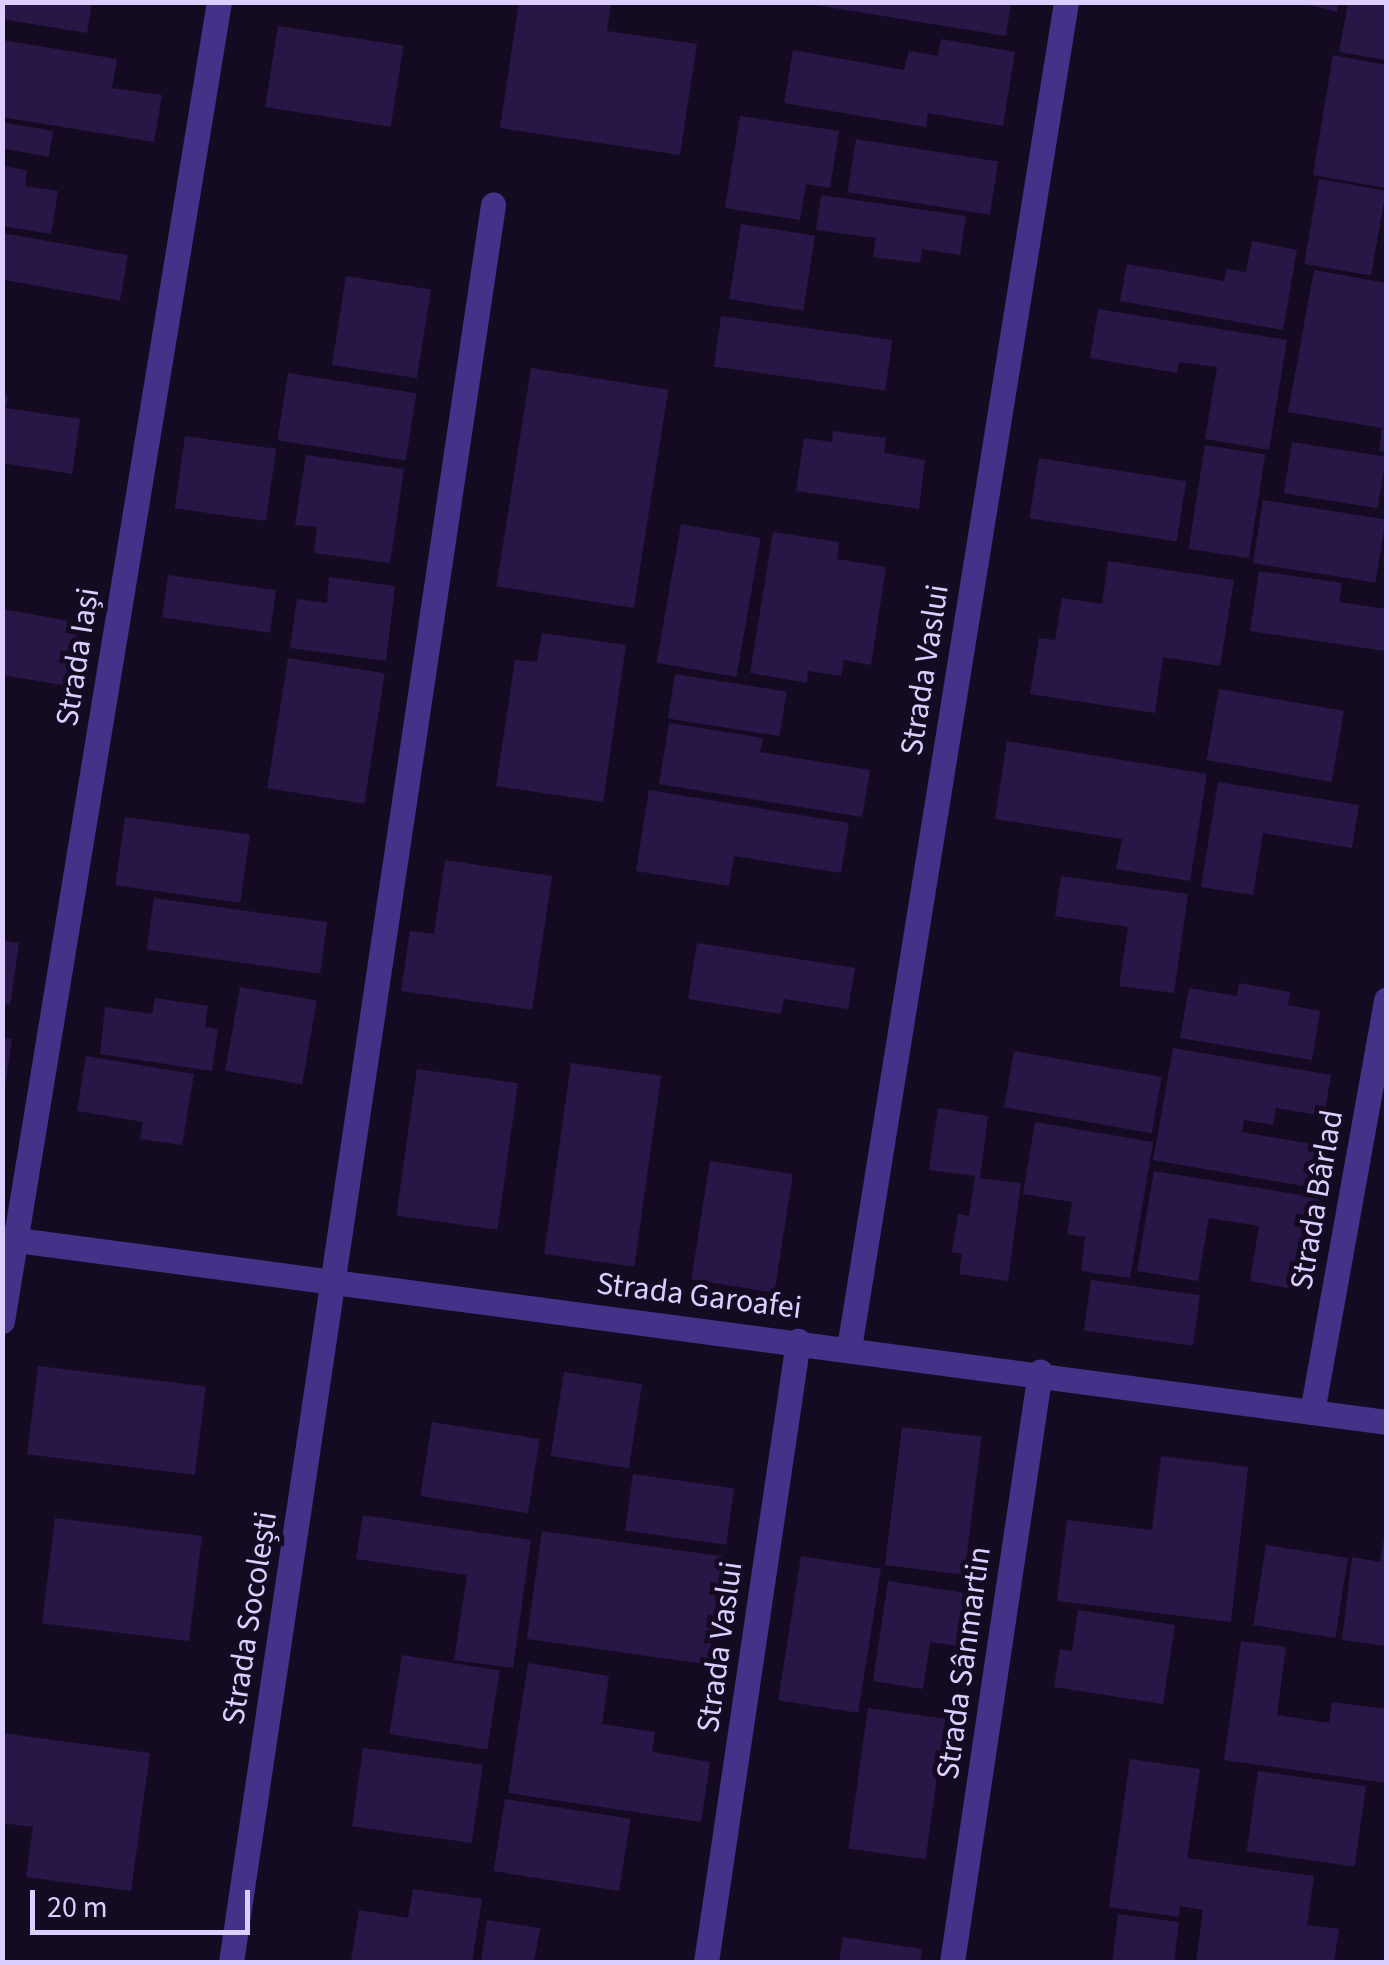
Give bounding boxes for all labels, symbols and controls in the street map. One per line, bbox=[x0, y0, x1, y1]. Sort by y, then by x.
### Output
street label: Strada Vaslui bbox=[893, 582, 957, 758]
street label: Strada Iași bbox=[48, 585, 108, 729]
street label: Strada Bârlad bbox=[1282, 1107, 1352, 1293]
street label: Strada Garoafei bbox=[594, 1264, 804, 1328]
street label: Strada Socolești bbox=[214, 1509, 286, 1727]
street label: Strada Sânmartin bbox=[929, 1544, 999, 1782]
street label: Strada Vaslui bbox=[689, 1559, 751, 1735]
scale bar bbox=[35, 1870, 255, 1932]
text: 20 m bbox=[47, 1886, 108, 1929]

